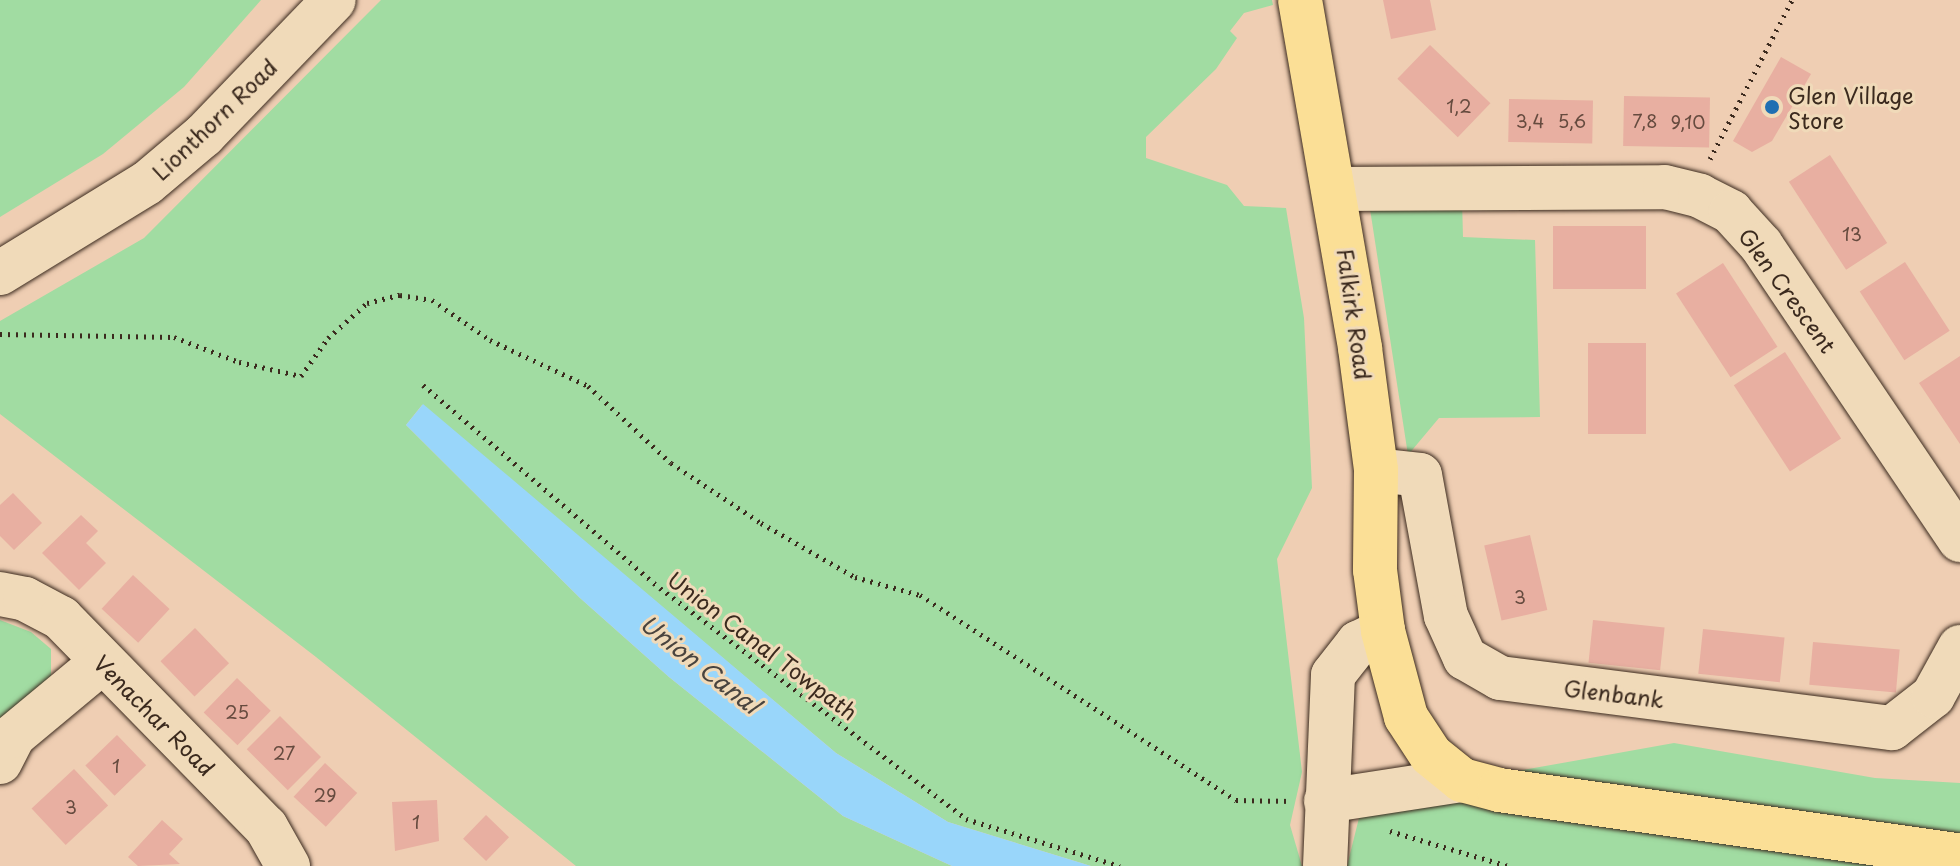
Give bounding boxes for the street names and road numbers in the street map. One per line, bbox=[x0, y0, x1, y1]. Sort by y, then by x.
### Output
street label: Lionthorn Road bbox=[146, 53, 282, 185]
street label: Glen Crescent bbox=[1733, 222, 1843, 358]
street label: Falkirk Road bbox=[1333, 246, 1377, 382]
street label: Union Canal Towpath bbox=[663, 565, 863, 725]
street label: Venachar Road bbox=[89, 649, 221, 781]
street label: Glenbank bbox=[1562, 674, 1666, 712]

